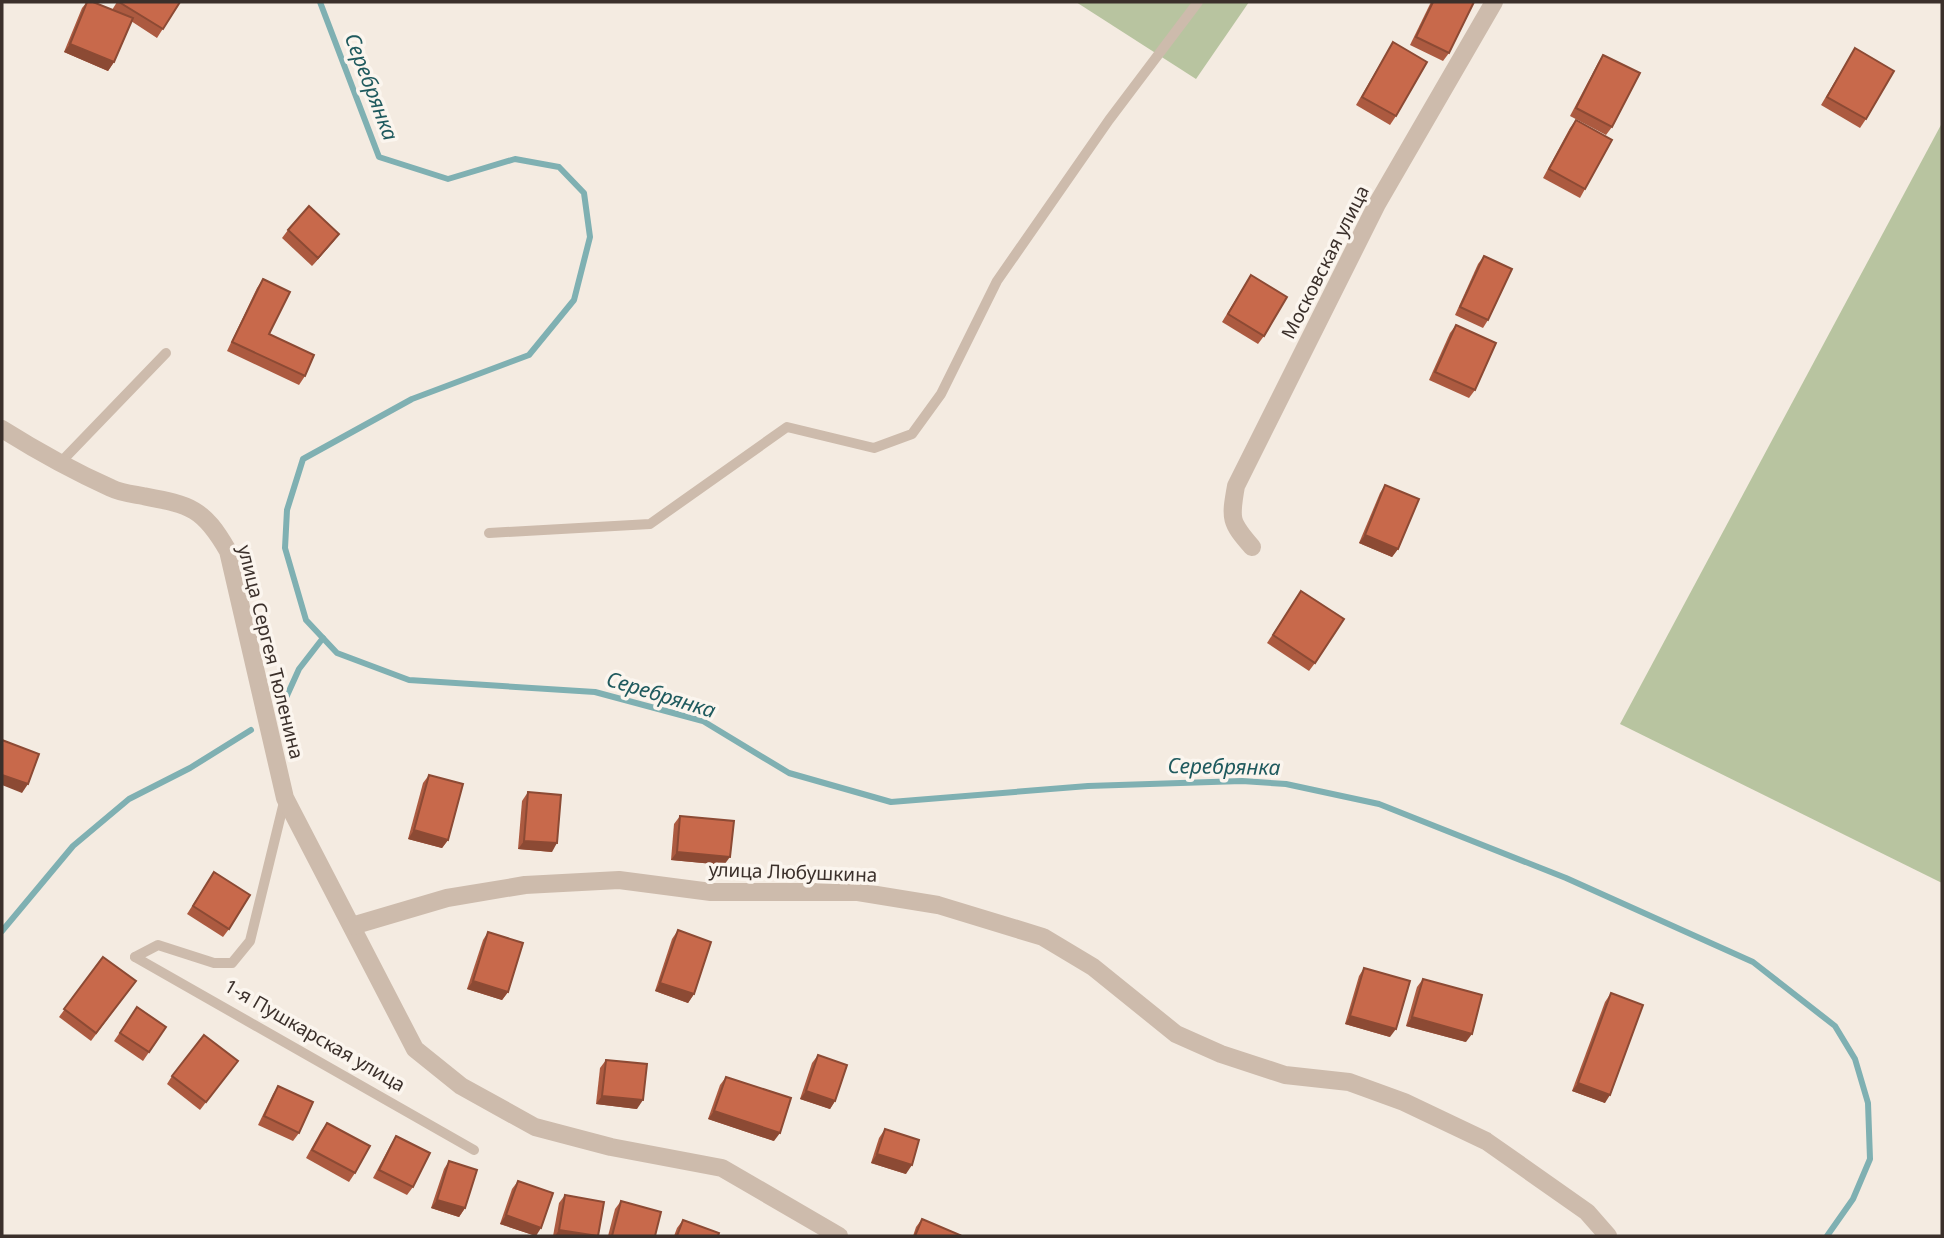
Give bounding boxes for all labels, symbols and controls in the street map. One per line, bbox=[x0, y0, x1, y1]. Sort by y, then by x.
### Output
water label: Серебрянка bbox=[339, 29, 405, 144]
street label: Московская улица bbox=[1275, 181, 1375, 343]
street label: улица Сергея Тюленина bbox=[232, 542, 310, 762]
water label: Серебрянка bbox=[603, 664, 719, 724]
water label: Серебрянка bbox=[1167, 751, 1281, 781]
street label: улица Любушкина bbox=[708, 856, 878, 888]
street label: 1-я Пушкарская улица bbox=[220, 973, 410, 1097]

